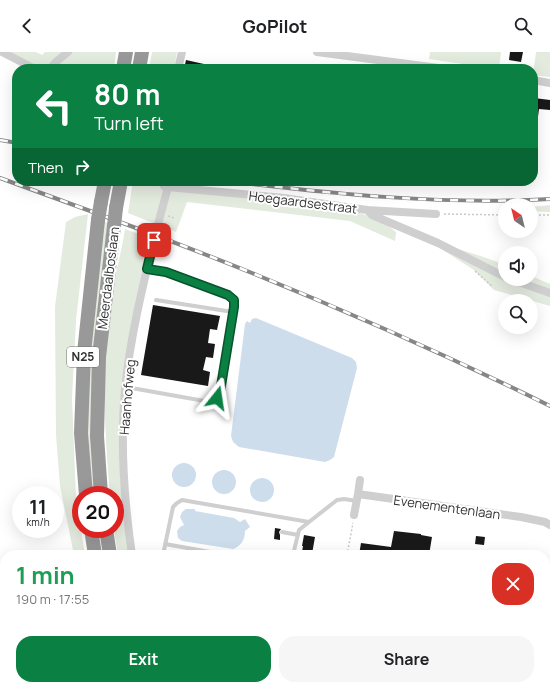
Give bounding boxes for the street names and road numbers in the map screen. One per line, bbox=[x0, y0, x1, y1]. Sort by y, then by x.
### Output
street label: Hoegaardsestraat bbox=[248, 186, 358, 218]
street label: Meerdaalboslaan bbox=[93, 226, 123, 330]
road number: N25 bbox=[67, 347, 99, 367]
street label: Haanhofweg bbox=[115, 358, 139, 436]
street label: Evenementenlaan bbox=[392, 491, 502, 523]

